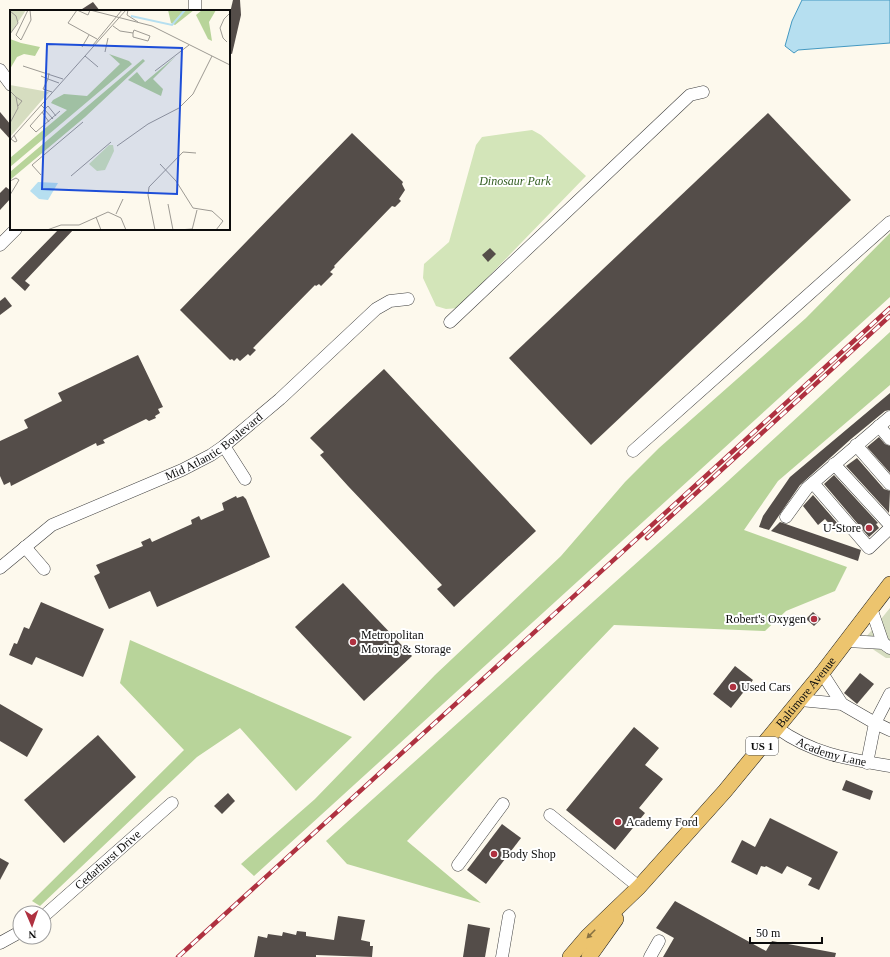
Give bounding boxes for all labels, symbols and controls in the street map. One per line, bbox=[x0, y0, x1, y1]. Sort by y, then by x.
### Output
inset map bbox=[10, 10, 230, 230]
park label: Dinosaur Park bbox=[478, 174, 552, 188]
street label: Mid Atlantic Boulevard bbox=[163, 410, 265, 483]
place label: U-Store bbox=[823, 521, 861, 535]
marker: U-Store bbox=[864, 523, 874, 533]
place label: Robert's Oxygen bbox=[726, 612, 806, 626]
marker: Robert's Oxygen bbox=[809, 614, 819, 624]
place label: Metropolitan Moving & Storage bbox=[361, 628, 451, 656]
marker: Metropolitan Moving & Storage bbox=[348, 637, 358, 647]
street label: Baltimore Avenue bbox=[773, 654, 839, 730]
place label: Used Cars bbox=[741, 680, 791, 694]
marker: Used Cars bbox=[728, 682, 738, 692]
street label: Academy Lane bbox=[794, 734, 868, 769]
road number: US 1 bbox=[746, 737, 778, 755]
place label: Academy Ford bbox=[626, 815, 698, 829]
marker: Academy Ford bbox=[613, 817, 623, 827]
street label: Cedarhurst Drive bbox=[72, 827, 143, 892]
place label: Body Shop bbox=[502, 847, 556, 861]
marker: Body Shop bbox=[489, 849, 499, 859]
north arrow bbox=[12, 905, 52, 945]
scale bar bbox=[750, 919, 822, 945]
text: 50 m bbox=[756, 926, 781, 940]
text: N bbox=[28, 929, 37, 941]
one-way arrow bbox=[586, 929, 596, 938]

